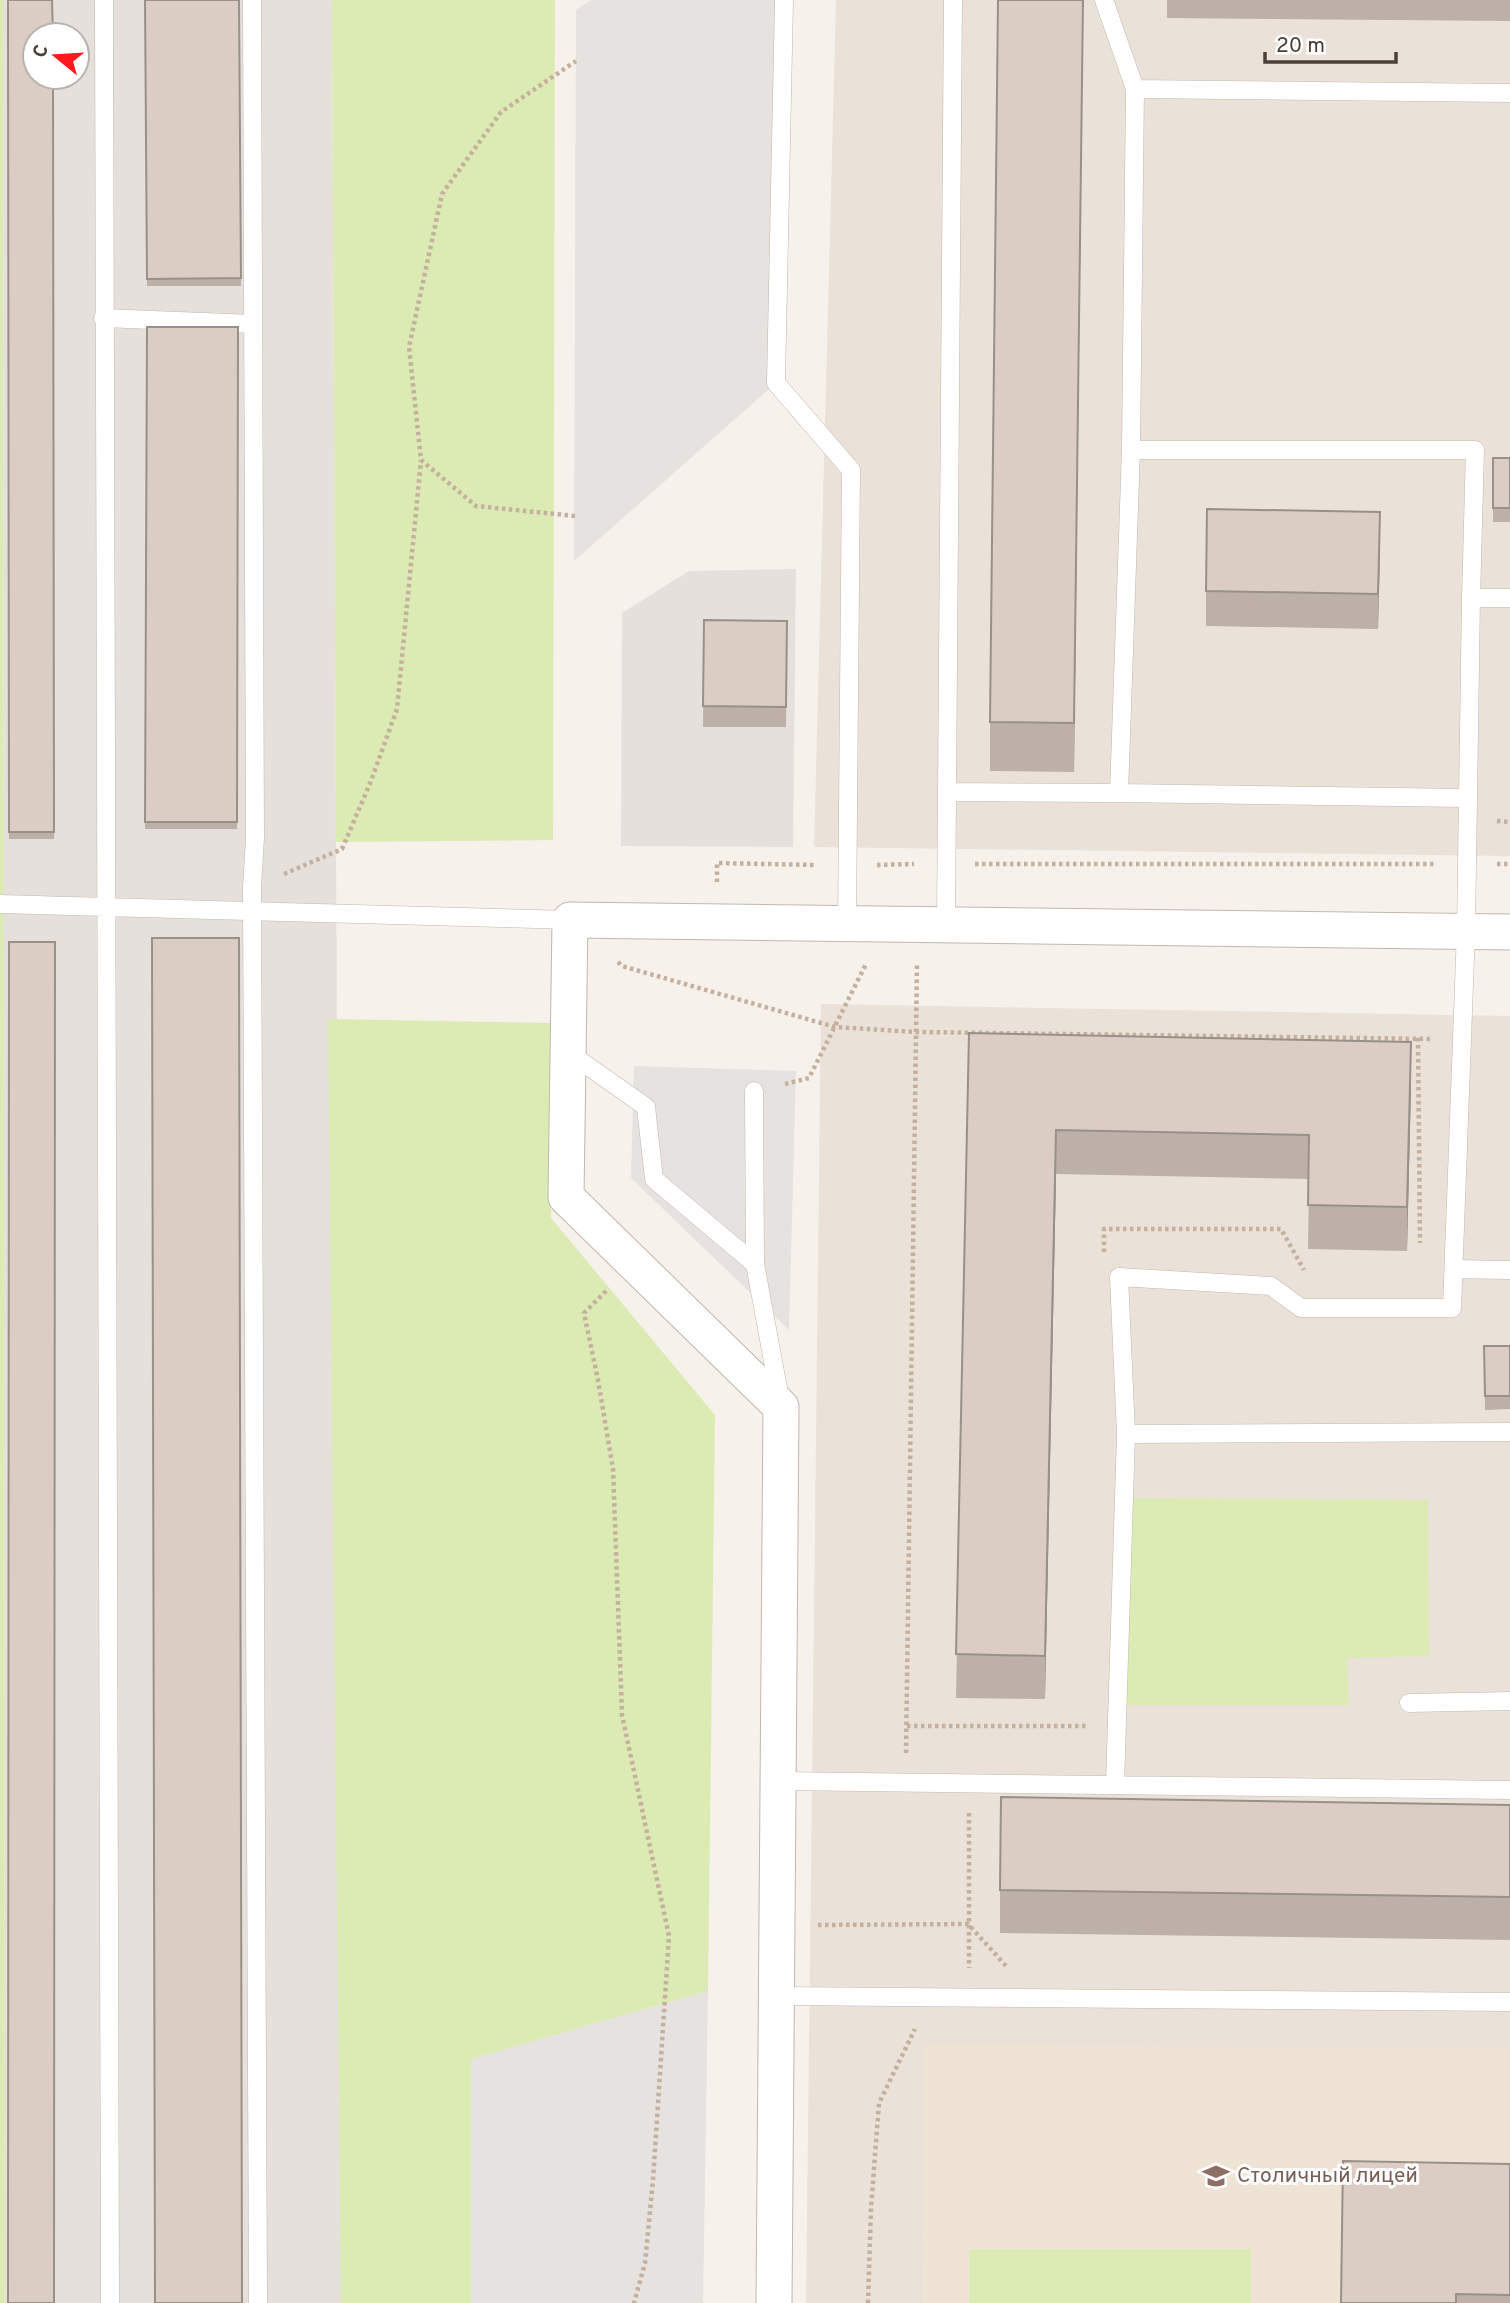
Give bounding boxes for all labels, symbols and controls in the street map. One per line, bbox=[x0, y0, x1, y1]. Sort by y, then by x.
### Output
north arrow bbox=[21, 21, 91, 91]
scale bar bbox=[1265, 21, 1396, 65]
text: 20 m bbox=[1276, 33, 1325, 60]
text: С bbox=[28, 42, 55, 61]
school or university icon: Столичный лицей bbox=[1201, 2161, 1231, 2191]
place label: Столичный лицей bbox=[1237, 2163, 1418, 2190]

